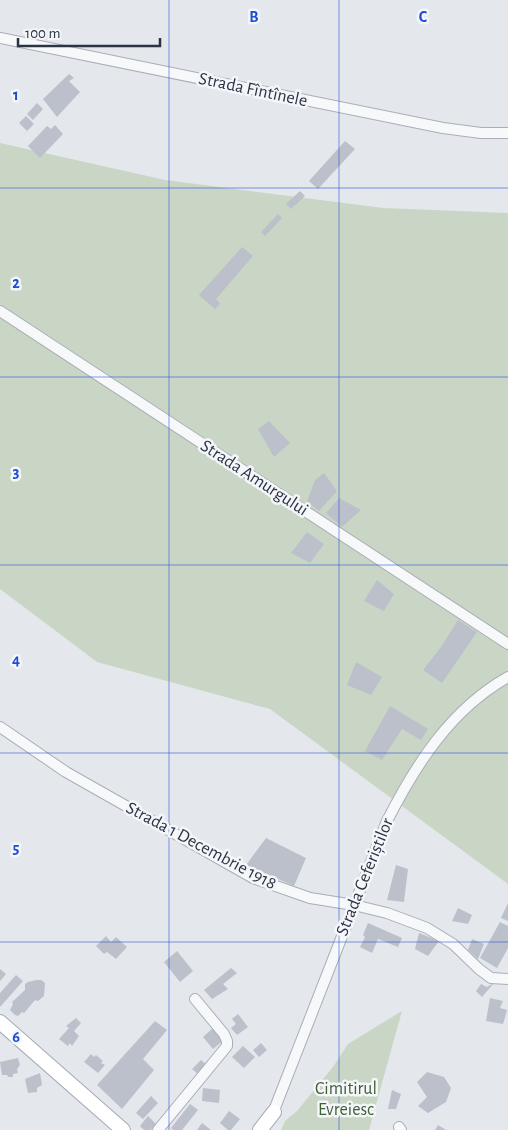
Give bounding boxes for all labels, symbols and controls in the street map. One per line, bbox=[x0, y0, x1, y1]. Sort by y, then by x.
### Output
text: B bbox=[249, 9, 259, 25]
text: C bbox=[419, 9, 428, 25]
scale bar bbox=[18, 15, 160, 47]
text: 100 m bbox=[25, 26, 60, 41]
street label: Strada Fîntînele bbox=[197, 70, 309, 110]
text: 1 bbox=[13, 87, 19, 103]
text: 2 bbox=[12, 275, 20, 291]
street label: Strada Amurgului bbox=[197, 437, 311, 519]
text: 3 bbox=[13, 464, 20, 480]
text: 4 bbox=[12, 652, 20, 668]
street label: Strada 1 Decembrie 1918 bbox=[123, 799, 279, 893]
street label: Strada Ceferiștilor bbox=[333, 815, 398, 939]
text: 5 bbox=[13, 840, 20, 856]
text: 6 bbox=[12, 1029, 20, 1045]
park label: Cimitirul Evreiesc bbox=[315, 1080, 377, 1119]

